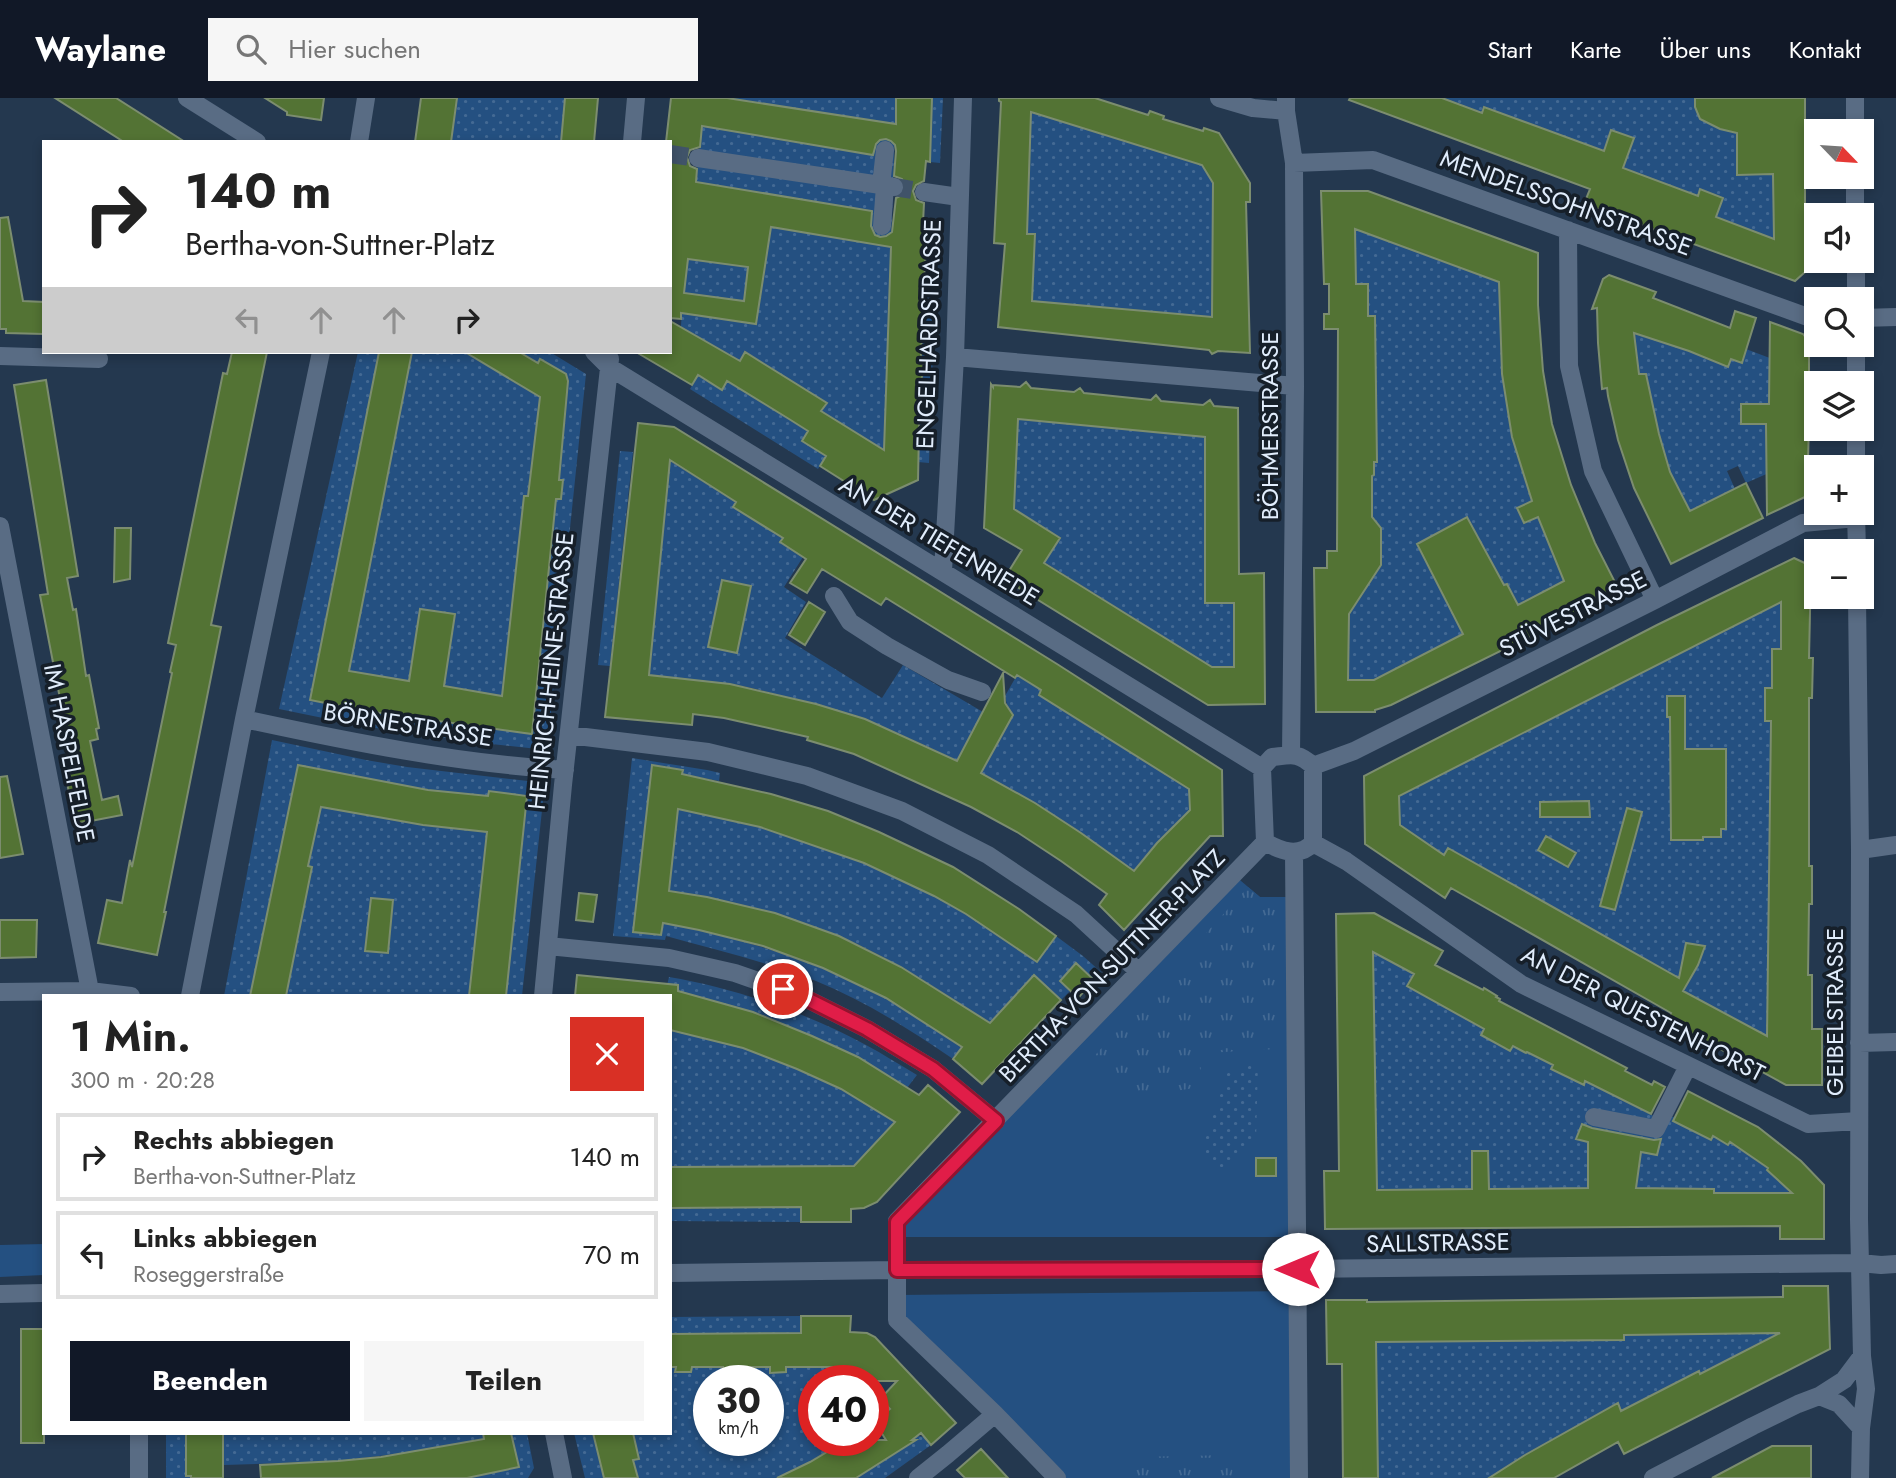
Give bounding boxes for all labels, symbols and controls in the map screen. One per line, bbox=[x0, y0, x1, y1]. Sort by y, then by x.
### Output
search box bbox=[208, 18, 698, 81]
text: Waylane bbox=[35, 26, 166, 73]
icon: search bbox=[232, 30, 270, 68]
text: Hier suchen bbox=[288, 30, 421, 68]
text: Start bbox=[1488, 32, 1532, 67]
text: Karte bbox=[1570, 32, 1621, 67]
text: Über uns bbox=[1659, 32, 1751, 67]
text: Kontakt bbox=[1789, 32, 1861, 67]
north arrow bbox=[1804, 119, 1874, 189]
map controls bbox=[1804, 119, 1874, 609]
street label: MENDELSSOHNSTRASSE bbox=[1435, 141, 1697, 264]
text: 140 m bbox=[185, 156, 331, 226]
icon: right bbox=[70, 168, 161, 259]
button: sound bbox=[1804, 203, 1874, 273]
street label: ENGELHARDSTRASSE bbox=[907, 218, 950, 450]
text: Bertha-von-Suttner-Platz bbox=[185, 221, 495, 267]
button: search bbox=[1804, 287, 1874, 357]
icon: left bbox=[229, 301, 267, 339]
icon: ahead bbox=[302, 301, 340, 339]
icon: ahead bbox=[375, 301, 413, 339]
icon: right bbox=[448, 301, 486, 339]
street label: BÖHMERSTRASSE bbox=[1252, 332, 1287, 520]
button: layers bbox=[1804, 371, 1874, 441]
button: + bbox=[1804, 455, 1874, 525]
street label: AN DER TIEFENRIEDE bbox=[833, 467, 1046, 614]
street label: HEINRICH-HEINE-STRASSE bbox=[519, 530, 582, 812]
button: − bbox=[1804, 539, 1874, 609]
street label: STÜVESTRASSE bbox=[1493, 561, 1653, 666]
street label: IM HASPELFELDE bbox=[35, 661, 104, 845]
street label: BÖRNESTRASSE bbox=[321, 694, 495, 755]
street label: BERTHA-VON-SUTTNER-PLATZ bbox=[990, 841, 1233, 1090]
street label: GEIBELSTRASSE bbox=[1817, 928, 1852, 1096]
street label: AN DER QUESTENHORST bbox=[1515, 937, 1771, 1090]
pin bbox=[753, 959, 813, 1019]
icon: arrive bbox=[764, 970, 802, 1008]
text: 1 Min. bbox=[70, 1006, 191, 1067]
button: close bbox=[570, 1017, 644, 1091]
text: 300 m · 20:28 bbox=[70, 1063, 215, 1097]
text: Rechts abbiegen bbox=[133, 1121, 334, 1159]
icon: right bbox=[74, 1138, 112, 1176]
text: 140 m bbox=[569, 1138, 640, 1176]
text: Bertha-von-Suttner-Platz bbox=[133, 1159, 356, 1193]
text: Links abbiegen bbox=[133, 1219, 317, 1257]
street label: SALLSTRASSE bbox=[1366, 1224, 1510, 1261]
position arrow bbox=[1261, 1232, 1335, 1306]
icon: left bbox=[74, 1236, 112, 1274]
text: 70 m bbox=[583, 1236, 640, 1274]
text: Roseggerstraße bbox=[133, 1257, 284, 1291]
button: Beenden bbox=[70, 1341, 350, 1421]
button: Teilen bbox=[364, 1341, 644, 1421]
speed limit sign: 40 bbox=[798, 1365, 889, 1456]
text: 30 bbox=[716, 1376, 761, 1426]
text: km/h bbox=[718, 1415, 759, 1441]

